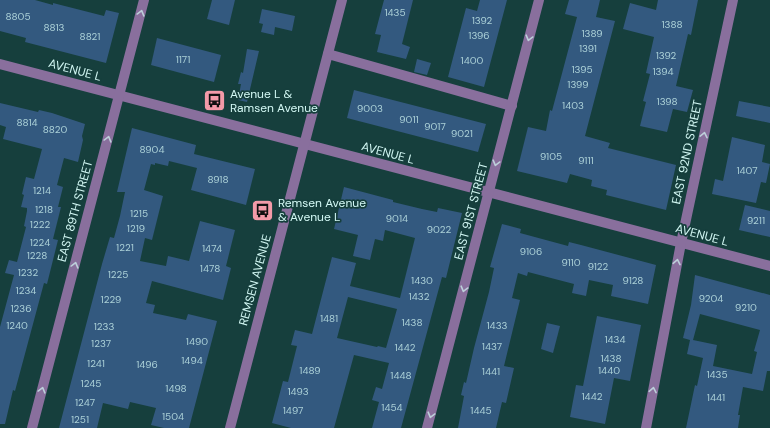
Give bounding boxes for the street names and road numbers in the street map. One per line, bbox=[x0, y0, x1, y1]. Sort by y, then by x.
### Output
street label: AVENUE L bbox=[47, 55, 103, 85]
street label: EAST 92ND STREET bbox=[668, 98, 706, 206]
street label: AVENUE L bbox=[360, 138, 416, 168]
street label: EAST 89TH STREET bbox=[54, 158, 96, 264]
street label: EAST 91ST STREET bbox=[450, 160, 492, 261]
street label: AVENUE L bbox=[674, 220, 730, 250]
street label: REMSEN AVENUE bbox=[235, 232, 275, 327]

